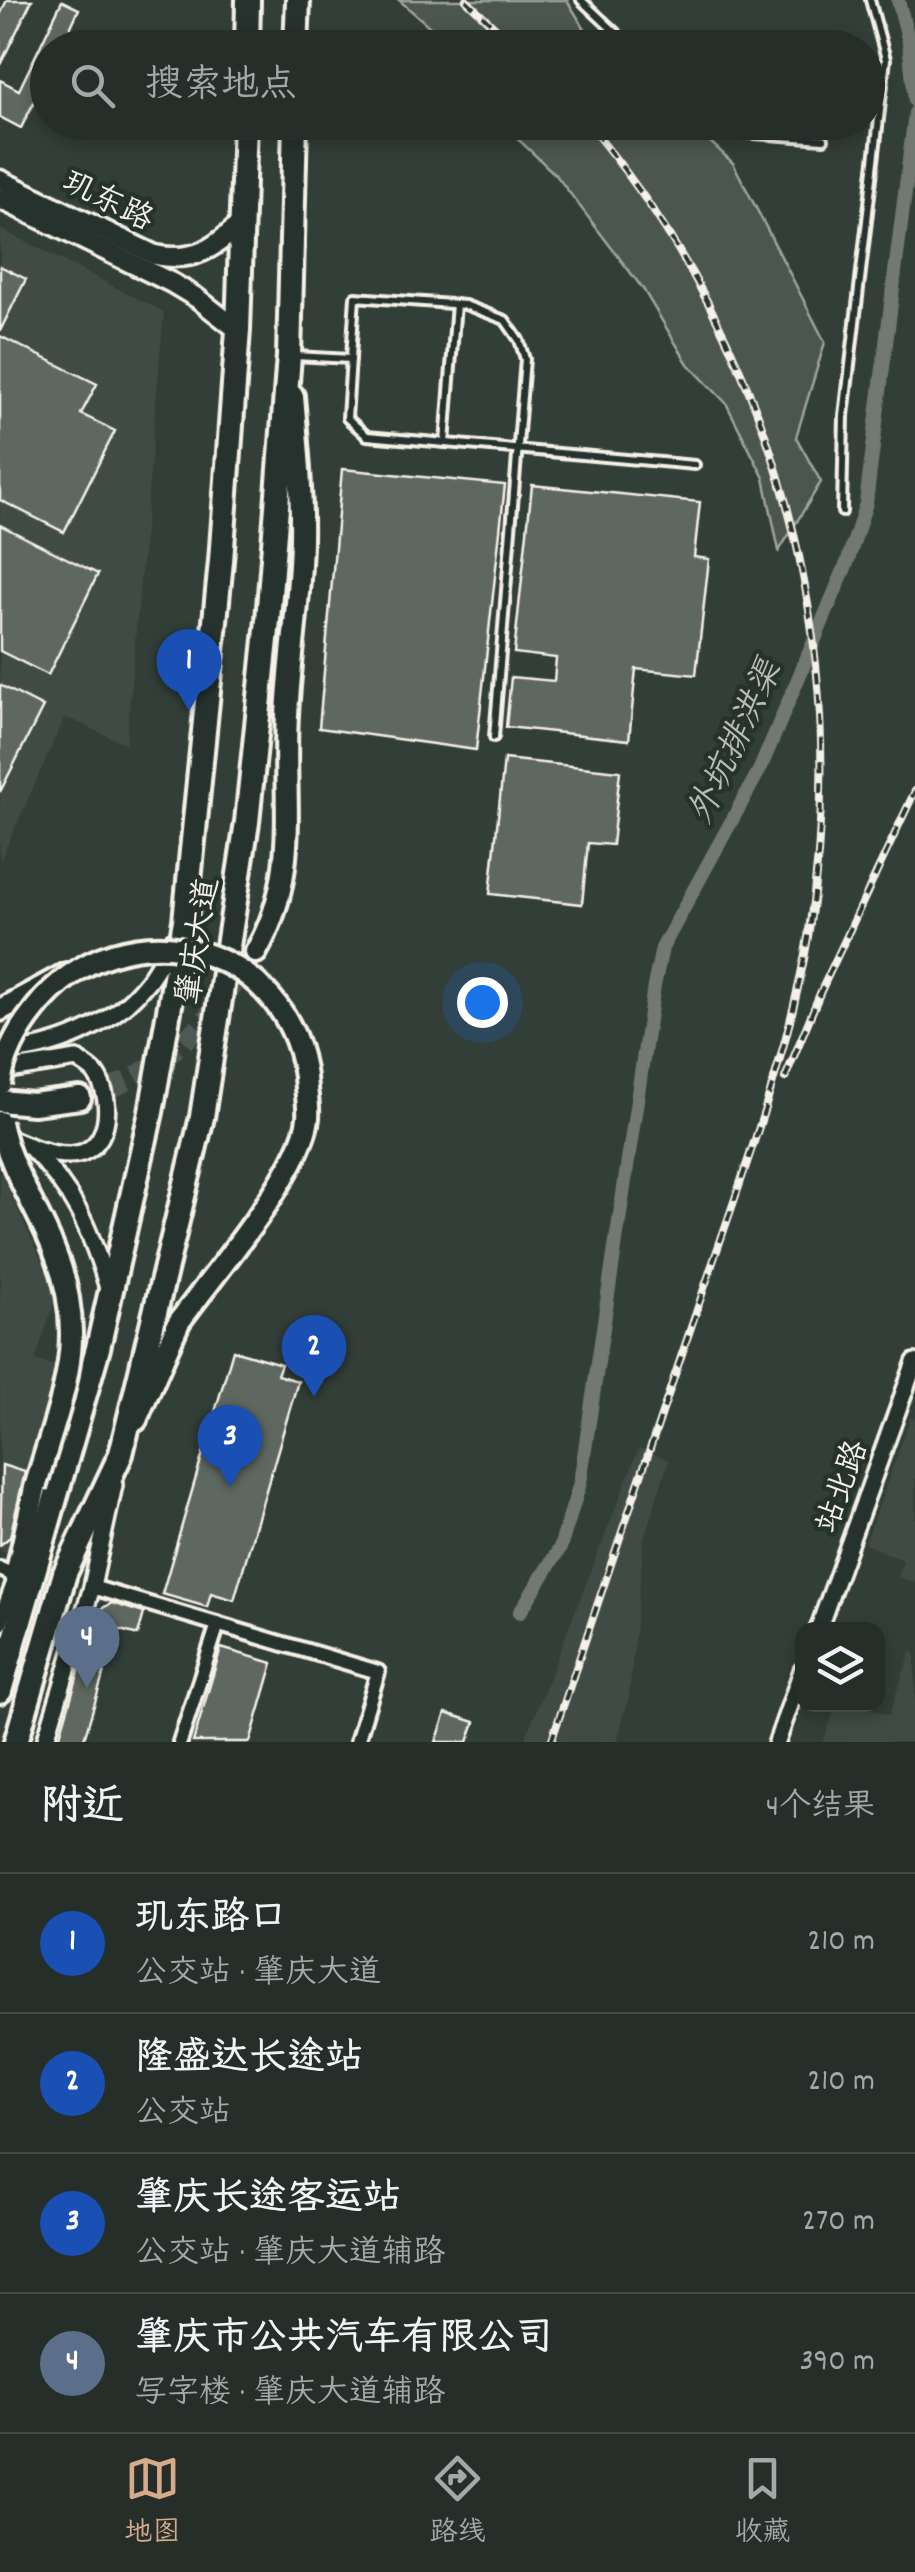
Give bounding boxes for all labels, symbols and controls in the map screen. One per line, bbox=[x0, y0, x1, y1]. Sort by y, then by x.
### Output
search box bbox=[30, 30, 885, 140]
icon: search bbox=[65, 58, 120, 113]
text: 搜索地点 bbox=[145, 60, 297, 115]
street label: 玑东路 bbox=[54, 162, 160, 245]
pin: 1 bbox=[156, 628, 222, 711]
water label: 外坑排洪渠 bbox=[678, 651, 798, 833]
street label: 肇庆大道 bbox=[168, 875, 234, 1009]
your location bbox=[457, 977, 508, 1028]
pin: 2 bbox=[282, 1314, 346, 1397]
pin: 3 bbox=[198, 1404, 262, 1487]
street label: 站北路 bbox=[807, 1435, 883, 1541]
pin: 4 bbox=[54, 1606, 120, 1688]
map controls bbox=[795, 1622, 885, 1712]
button: layers bbox=[795, 1622, 885, 1712]
text: 附近 bbox=[40, 1780, 124, 1840]
text: 4个结果 bbox=[766, 1786, 875, 1832]
text: 玑东路口 bbox=[135, 1893, 287, 1948]
text: 1 bbox=[69, 1920, 76, 1966]
text: 210 m bbox=[807, 1920, 875, 1966]
text: 公交站 · 肇庆大道 bbox=[135, 1952, 381, 1998]
text: 隆盛达长途站 bbox=[135, 2033, 363, 2088]
text: 2 bbox=[66, 2060, 79, 2106]
text: 210 m bbox=[807, 2060, 875, 2106]
text: 公交站 bbox=[135, 2092, 231, 2138]
text: 肇庆长途客运站 bbox=[135, 2173, 401, 2228]
text: 3 bbox=[65, 2200, 80, 2246]
text: 270 m bbox=[802, 2200, 875, 2246]
text: 公交站 · 肇庆大道辅路 bbox=[135, 2232, 445, 2278]
text: 肇庆市公共汽车有限公司 bbox=[135, 2313, 553, 2368]
text: 4 bbox=[66, 2340, 79, 2386]
text: 390 m bbox=[799, 2340, 875, 2386]
text: 写字楼 · 肇庆大道辅路 bbox=[135, 2372, 445, 2418]
tab: 地图 bbox=[124, 2451, 181, 2555]
tab: 路线 bbox=[429, 2451, 486, 2555]
tab: 收藏 bbox=[734, 2451, 791, 2555]

